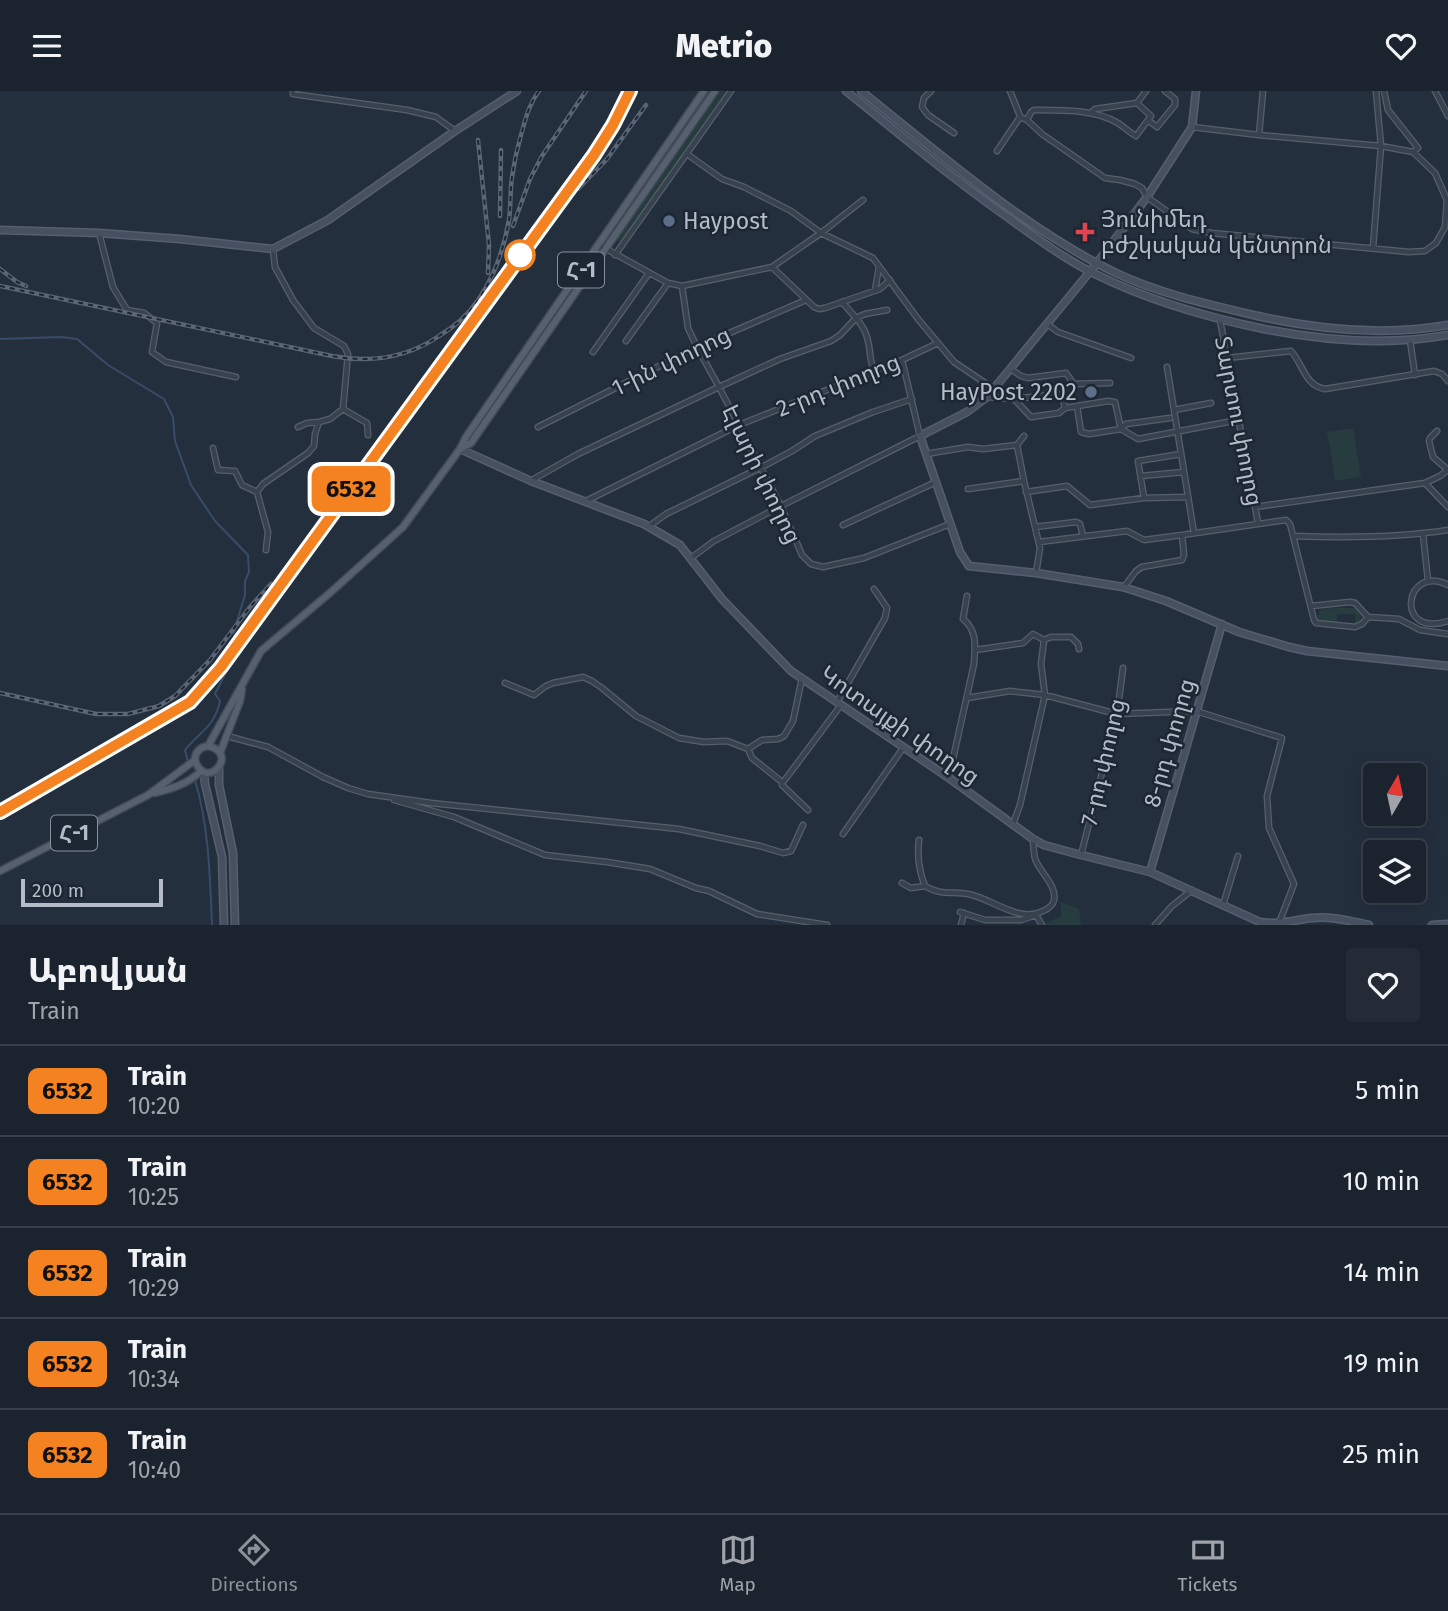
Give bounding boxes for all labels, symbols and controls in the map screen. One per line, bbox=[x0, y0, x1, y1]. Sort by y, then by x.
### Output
icon: menu bbox=[28, 27, 66, 65]
text: Metrio bbox=[676, 27, 772, 65]
icon: heart bbox=[1382, 27, 1420, 65]
place label: Յունիմեդ բժշկական կենտրոն bbox=[1101, 205, 1332, 259]
place label: Haypost bbox=[683, 207, 769, 235]
marker: Haypost bbox=[661, 213, 677, 229]
marker: Յունիմեդ բժշկական կենտրոն bbox=[1075, 222, 1095, 242]
unlabelled marker bbox=[505, 240, 535, 270]
road number: Հ-1 bbox=[558, 253, 604, 287]
street label: 1-ին փողոց bbox=[607, 320, 735, 402]
street label: Տարտու փողոց bbox=[1209, 334, 1269, 508]
street label: 2-րդ փողոց bbox=[772, 347, 904, 423]
place label: HayPost 2202 bbox=[940, 378, 1077, 406]
marker: HayPost 2202 bbox=[1083, 384, 1099, 400]
street label: Էլարի փողոց bbox=[716, 400, 808, 548]
line badge: 6532 bbox=[302, 466, 400, 512]
text: 6532 bbox=[326, 475, 376, 503]
street label: Կոտայքի փողոց bbox=[815, 660, 985, 790]
street label: 8-րդ փողոց bbox=[1137, 676, 1201, 810]
street label: 7-րդ փողոց bbox=[1075, 696, 1131, 828]
north arrow bbox=[1363, 763, 1426, 826]
map controls bbox=[1363, 763, 1426, 903]
road number: Հ-1 bbox=[51, 815, 97, 851]
button: layers bbox=[1363, 840, 1426, 903]
scale bar bbox=[21, 876, 163, 908]
text: 200 m bbox=[32, 879, 84, 902]
button: heart bbox=[1346, 948, 1420, 1022]
text: Աբովյան bbox=[28, 951, 188, 991]
text: Train bbox=[28, 997, 80, 1025]
text: Train bbox=[128, 1061, 187, 1092]
text: 5 min bbox=[1355, 1075, 1420, 1106]
text: 6532 bbox=[42, 1077, 93, 1105]
text: 10:20 bbox=[128, 1092, 180, 1120]
text: Train bbox=[128, 1152, 187, 1183]
text: 10 min bbox=[1342, 1166, 1420, 1197]
text: 6532 bbox=[42, 1168, 93, 1196]
text: 10:25 bbox=[128, 1183, 179, 1211]
text: Train bbox=[128, 1243, 187, 1274]
text: 14 min bbox=[1343, 1257, 1420, 1288]
text: 6532 bbox=[42, 1259, 93, 1287]
text: 10:29 bbox=[128, 1274, 179, 1302]
text: Train bbox=[128, 1334, 187, 1365]
text: 19 min bbox=[1343, 1348, 1420, 1379]
text: 6532 bbox=[42, 1350, 93, 1378]
text: 10:34 bbox=[128, 1365, 180, 1393]
text: Train bbox=[128, 1425, 187, 1456]
text: 25 min bbox=[1342, 1439, 1420, 1470]
text: 6532 bbox=[42, 1441, 93, 1469]
text: 10:40 bbox=[128, 1456, 181, 1484]
tab: Directions bbox=[210, 1531, 298, 1596]
tab: Map bbox=[719, 1531, 757, 1596]
tab: Tickets bbox=[1178, 1531, 1238, 1596]

